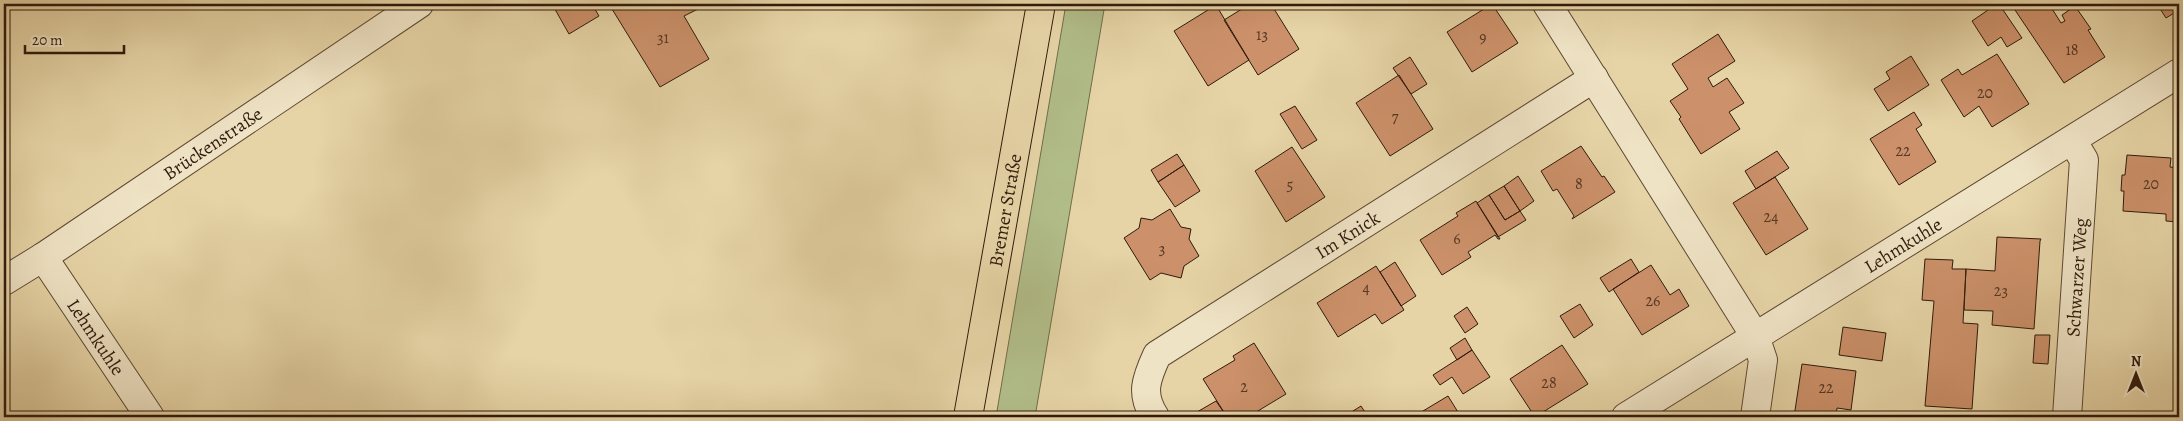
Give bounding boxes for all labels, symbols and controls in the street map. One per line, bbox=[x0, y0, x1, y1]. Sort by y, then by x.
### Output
scale bar bbox=[25, 22, 124, 54]
house number: 13 bbox=[1256, 24, 1268, 46]
house number: 31 bbox=[657, 27, 670, 49]
house number: 9 bbox=[1479, 27, 1487, 49]
text: 20 m bbox=[32, 30, 63, 50]
house number: 18 bbox=[2065, 39, 2079, 61]
house number: 20 bbox=[1977, 82, 1993, 104]
street label: Brückenstraße bbox=[158, 101, 268, 187]
house number: 7 bbox=[1392, 106, 1399, 128]
house number: 22 bbox=[1895, 140, 1911, 162]
street label: Bremer Straße bbox=[983, 152, 1028, 269]
house number: 8 bbox=[1575, 173, 1583, 195]
house number: 20 bbox=[2143, 173, 2159, 195]
house number: 5 bbox=[1287, 174, 1294, 196]
street label: Im Knick bbox=[1311, 205, 1385, 265]
house number: 24 bbox=[1764, 206, 1778, 228]
street label: Lehmkuhle bbox=[1859, 212, 1947, 280]
street label: Schwarzer Weg bbox=[2060, 217, 2094, 338]
house number: 6 bbox=[1453, 228, 1461, 250]
house number: 3 bbox=[1159, 238, 1165, 260]
house number: 4 bbox=[1362, 277, 1370, 299]
house number: 23 bbox=[1994, 280, 2008, 302]
house number: 26 bbox=[1646, 290, 1661, 312]
street label: Lehmkuhle bbox=[60, 294, 131, 381]
north arrow bbox=[2110, 348, 2160, 398]
text: N bbox=[2131, 352, 2141, 371]
house number: 28 bbox=[1541, 372, 1557, 394]
house number: 2 bbox=[1240, 376, 1248, 398]
house number: 22 bbox=[1818, 377, 1834, 399]

